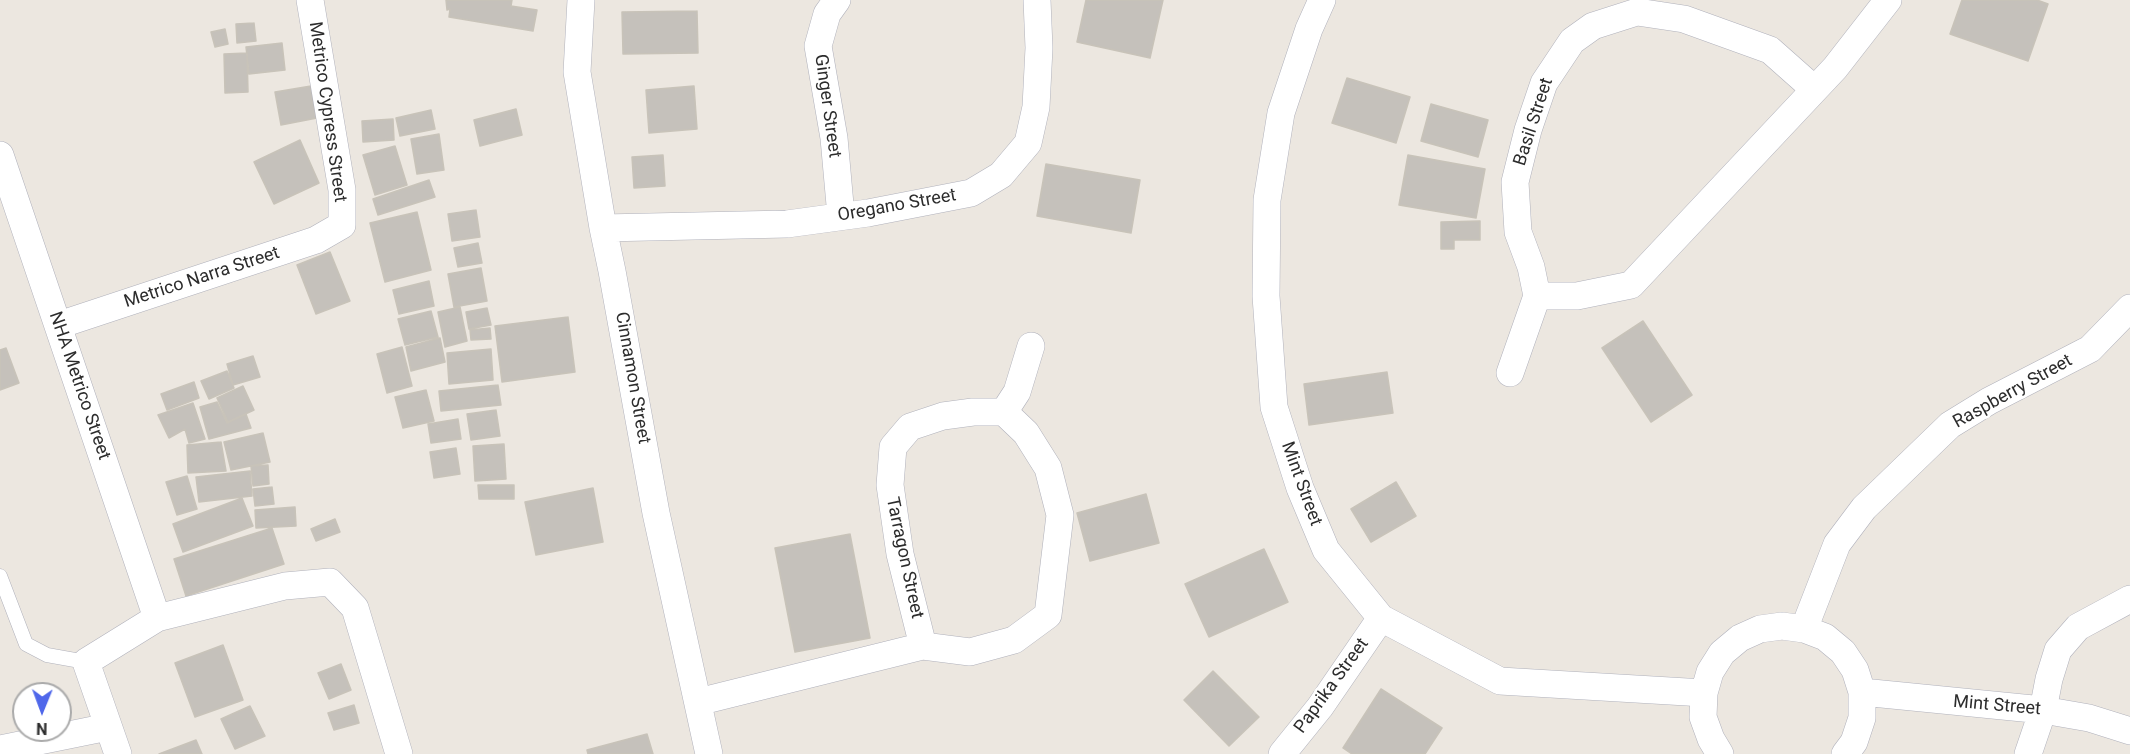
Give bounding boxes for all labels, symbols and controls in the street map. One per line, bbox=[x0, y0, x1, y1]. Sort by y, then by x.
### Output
street label: Metrico Cypress Street bbox=[304, 20, 350, 204]
street label: Ginger Street bbox=[809, 53, 845, 159]
street label: Basil Street bbox=[1510, 75, 1558, 169]
street label: Oregano Street bbox=[836, 185, 958, 227]
street label: Metrico Narra Street bbox=[122, 243, 282, 313]
street label: NHA Metrico Street bbox=[44, 309, 114, 463]
street label: Cinnamon Street bbox=[610, 310, 654, 446]
street label: Raspberry Street bbox=[1950, 350, 2076, 434]
street label: Mint Street bbox=[1276, 439, 1326, 529]
street label: Tarragon Street bbox=[881, 495, 927, 621]
street label: Paprika Street bbox=[1290, 634, 1374, 738]
north arrow bbox=[12, 682, 72, 742]
street label: Mint Street bbox=[1952, 691, 2042, 721]
text: N bbox=[36, 719, 48, 738]

